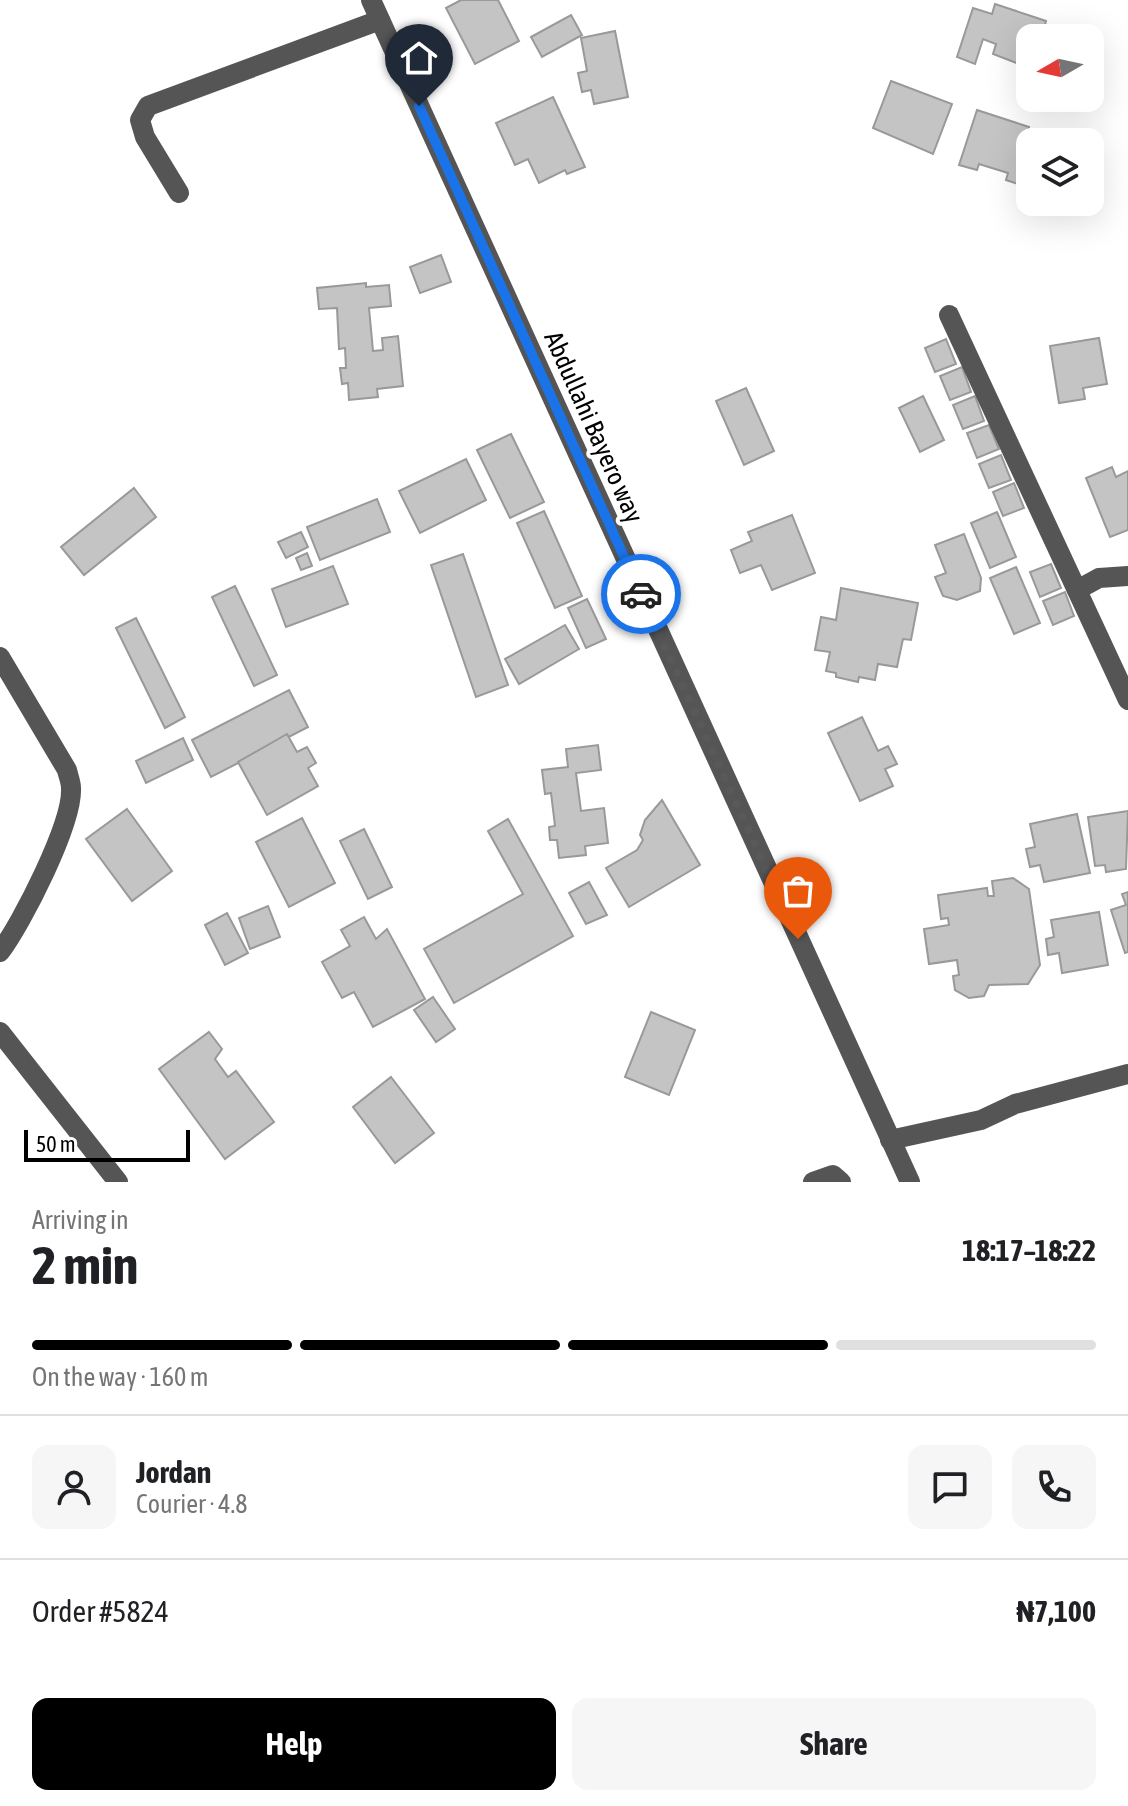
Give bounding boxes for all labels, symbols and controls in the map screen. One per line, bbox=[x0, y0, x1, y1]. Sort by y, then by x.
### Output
pin bbox=[385, 24, 453, 106]
north arrow bbox=[1016, 24, 1104, 112]
map controls bbox=[1016, 24, 1104, 216]
icon: home bbox=[397, 36, 441, 80]
button: layers bbox=[1016, 128, 1104, 216]
street label: Abdullahi Bayero way bbox=[538, 327, 650, 528]
courier bbox=[601, 554, 681, 634]
icon: car bbox=[619, 572, 663, 616]
pin bbox=[764, 857, 832, 939]
icon: bag bbox=[776, 869, 820, 913]
scale bar bbox=[24, 1126, 190, 1162]
text: 50 m bbox=[36, 1131, 76, 1157]
text: Arriving in bbox=[32, 1205, 129, 1235]
text: 18:17–18:22 bbox=[962, 1233, 1096, 1267]
text: 2 min bbox=[32, 1235, 138, 1295]
text: On the way · 160 m bbox=[32, 1362, 209, 1392]
button: person bbox=[32, 1445, 116, 1529]
button: chat bbox=[908, 1445, 992, 1529]
button: phone bbox=[1012, 1445, 1096, 1529]
text: Jordan bbox=[136, 1455, 211, 1489]
text: Courier · 4.8 bbox=[136, 1489, 247, 1519]
text: Order #5824 bbox=[32, 1594, 169, 1628]
text: ₦7,100 bbox=[1017, 1594, 1096, 1628]
button: Help bbox=[32, 1698, 556, 1790]
button: Share bbox=[572, 1698, 1096, 1790]

